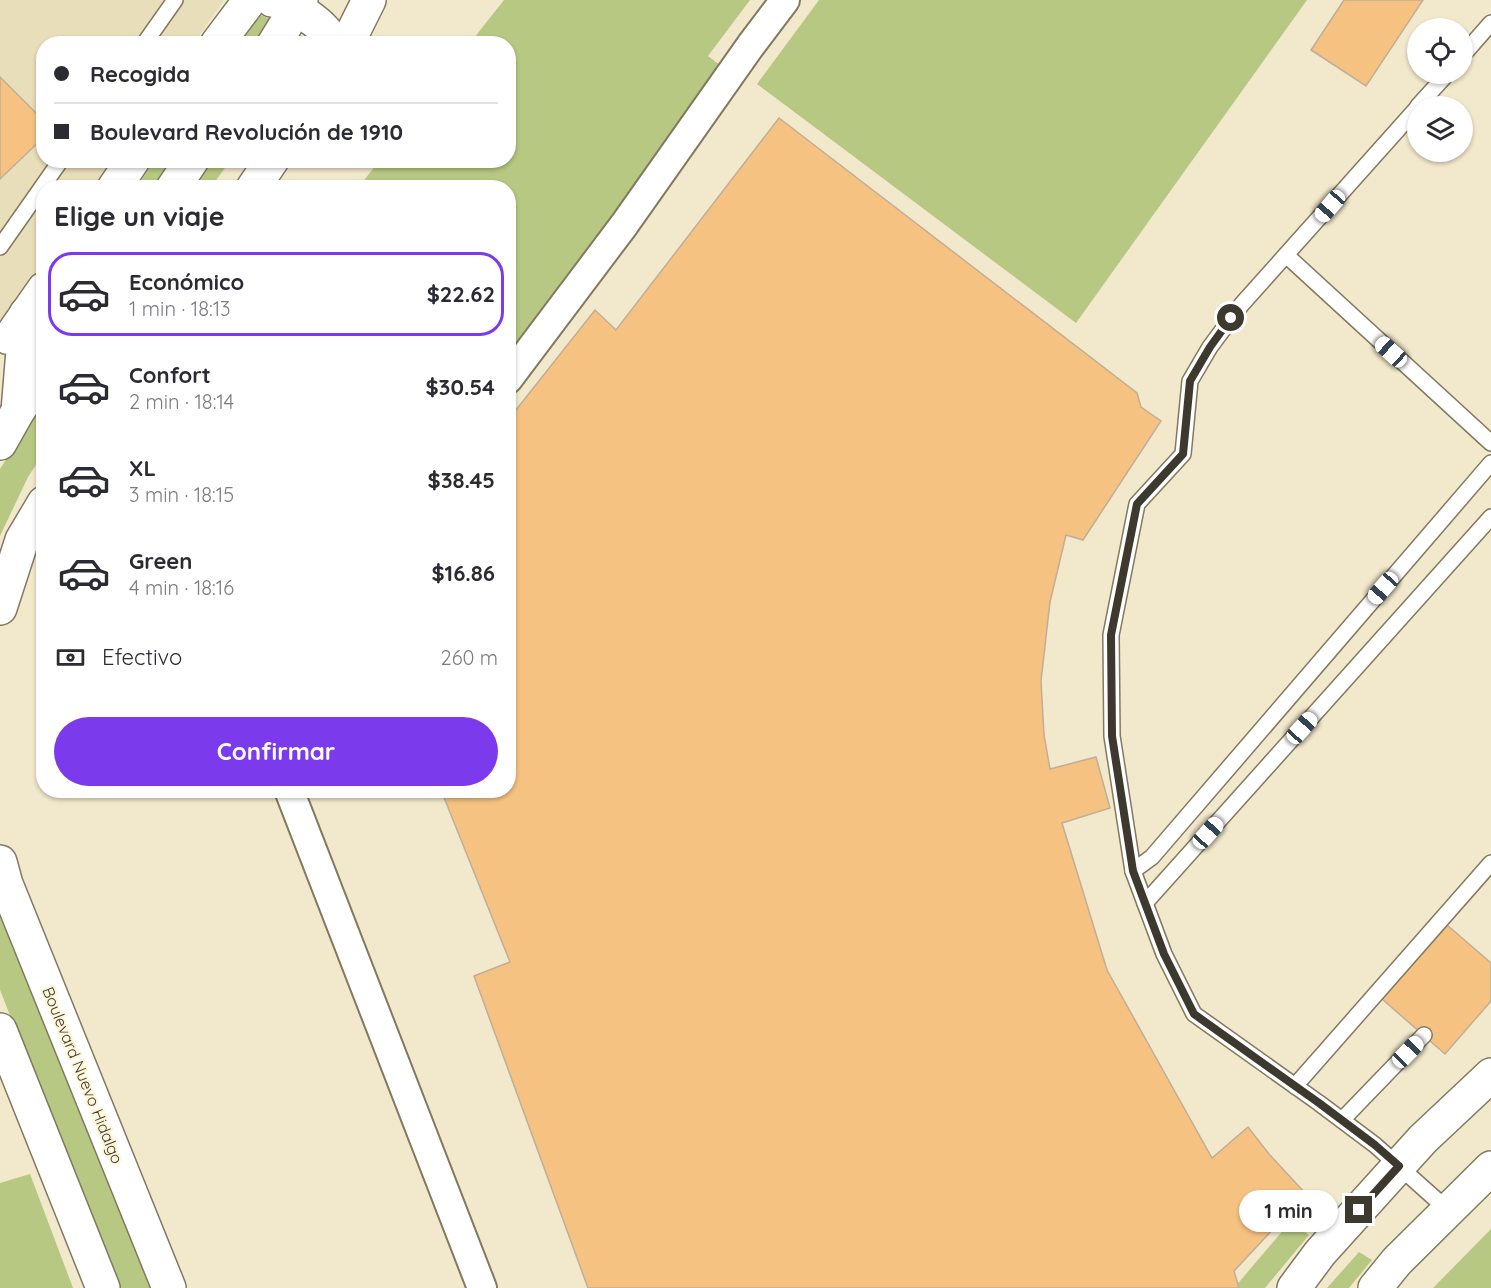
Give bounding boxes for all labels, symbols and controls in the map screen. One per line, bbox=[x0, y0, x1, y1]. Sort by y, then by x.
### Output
map controls bbox=[1407, 18, 1473, 162]
button: locate bbox=[1407, 18, 1473, 84]
text: Recogida bbox=[90, 60, 190, 88]
button: layers bbox=[1407, 96, 1473, 162]
text: Boulevard Revolución de 1910 bbox=[90, 118, 403, 146]
car bbox=[1311, 187, 1349, 225]
text: Elige un viaje bbox=[54, 199, 225, 233]
icon: car bbox=[57, 267, 111, 321]
text: Económico bbox=[129, 268, 244, 296]
text: $22.62 bbox=[427, 280, 495, 308]
text: 1 min · 18:13 bbox=[129, 296, 231, 321]
route start bbox=[1217, 304, 1244, 331]
car bbox=[1372, 333, 1410, 371]
icon: car bbox=[57, 360, 111, 414]
text: Confort bbox=[129, 361, 211, 389]
text: $30.54 bbox=[425, 373, 495, 401]
text: 2 min · 18:14 bbox=[129, 389, 234, 414]
icon: car bbox=[57, 453, 111, 507]
text: XL bbox=[129, 454, 156, 482]
text: $38.45 bbox=[428, 466, 495, 494]
text: 3 min · 18:15 bbox=[129, 482, 234, 507]
icon: car bbox=[57, 546, 111, 600]
text: Green bbox=[129, 547, 192, 575]
text: $16.86 bbox=[431, 559, 495, 587]
car bbox=[1364, 569, 1402, 607]
text: 4 min · 18:16 bbox=[129, 575, 234, 600]
icon: cash bbox=[54, 641, 87, 674]
text: Efectivo bbox=[102, 643, 182, 671]
text: 260 m bbox=[441, 645, 498, 670]
car bbox=[1283, 709, 1321, 747]
button: Confirmar bbox=[54, 717, 498, 786]
car bbox=[1189, 814, 1227, 852]
street label: Boulevard Nuevo Hidalgo bbox=[38, 984, 128, 1166]
car bbox=[1389, 1033, 1427, 1071]
callout: 1 min bbox=[1239, 1189, 1338, 1231]
route end bbox=[1345, 1196, 1372, 1223]
text: 1 min bbox=[1264, 1198, 1313, 1223]

